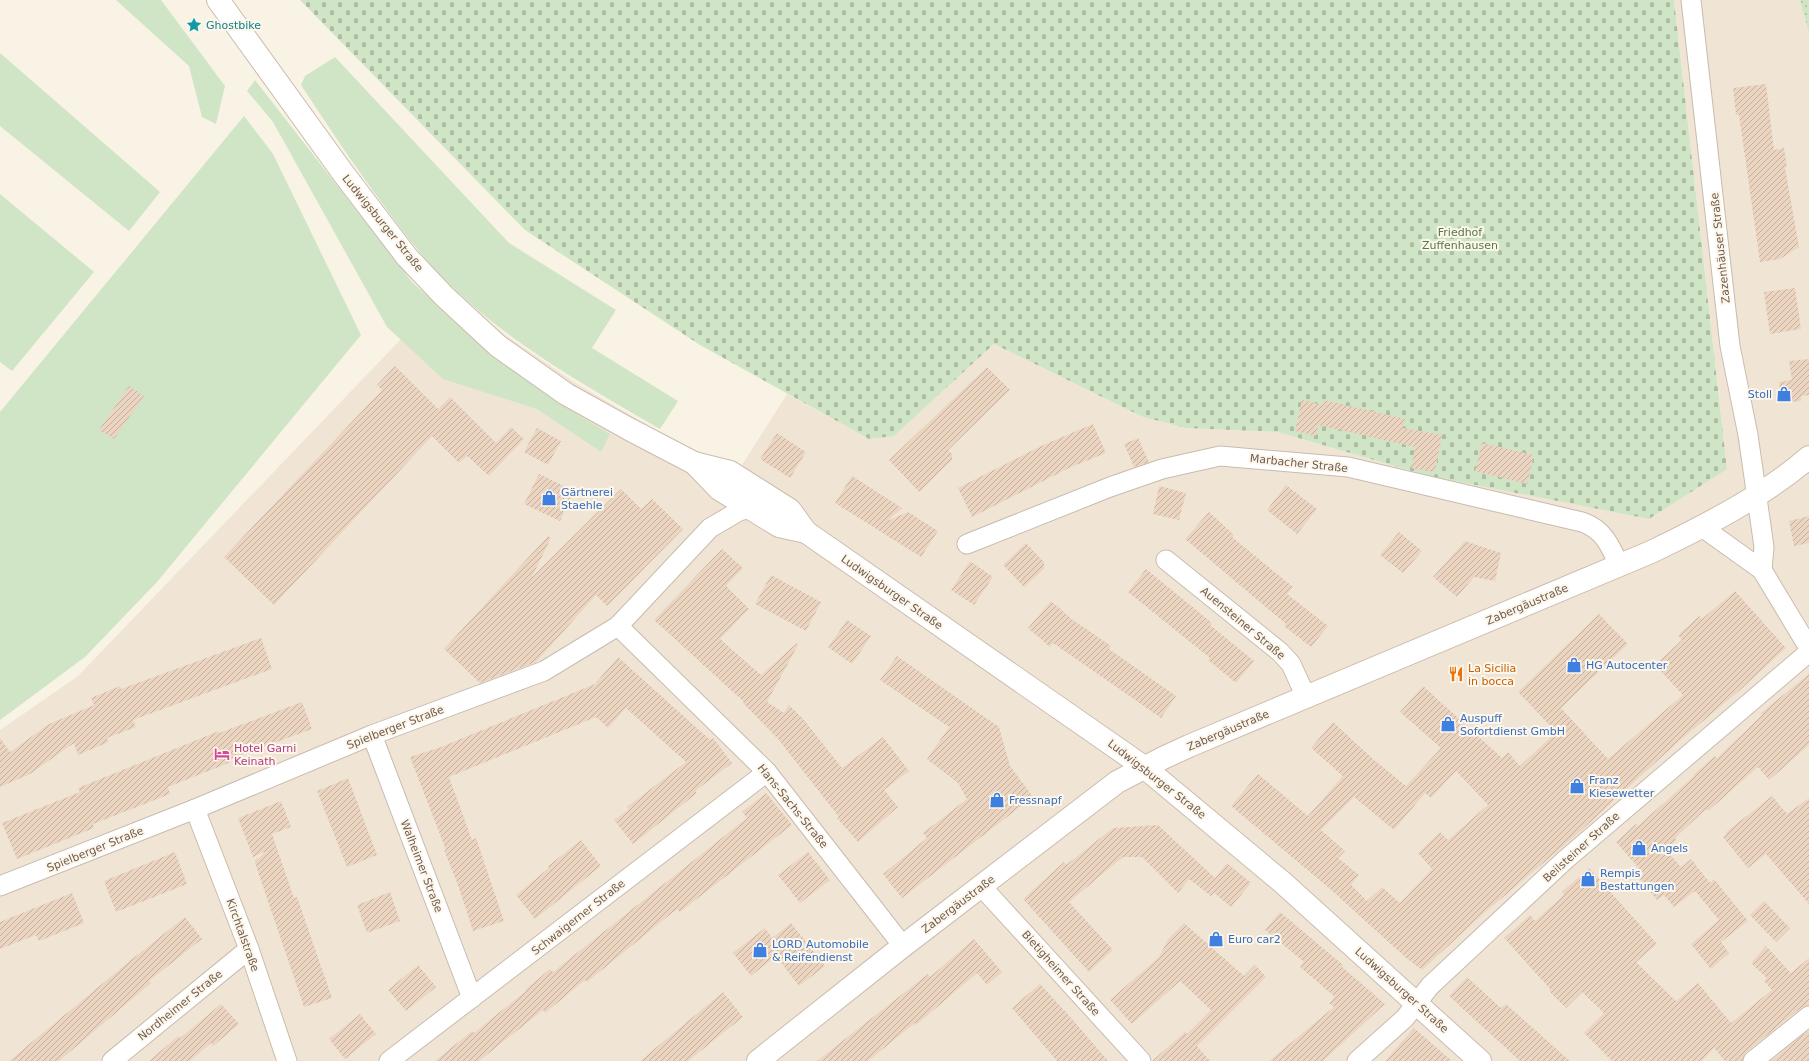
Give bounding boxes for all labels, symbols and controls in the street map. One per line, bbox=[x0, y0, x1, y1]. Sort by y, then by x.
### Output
place icon: Ghostbike bbox=[185, 16, 203, 34]
place label: Ghostbike bbox=[206, 19, 261, 32]
street label: Ludwigsburger Straße bbox=[339, 172, 426, 275]
street label: Zazenhäuser Straße bbox=[1708, 192, 1733, 304]
park label: Friedhof Zuffenhausen bbox=[1422, 226, 1498, 252]
shop icon: Stoll bbox=[1775, 385, 1793, 403]
place label: Stoll bbox=[1748, 388, 1772, 401]
street label: Marbacher Straße bbox=[1249, 452, 1349, 475]
place label: Gärtnerei Staehle bbox=[561, 486, 613, 512]
shop icon: Gärtnerei Staehle bbox=[540, 489, 558, 507]
street label: Ludwigsburger Straße bbox=[838, 552, 945, 633]
street label: Zabergäustraße bbox=[1484, 581, 1570, 628]
street label: Auensteiner Straße bbox=[1198, 584, 1288, 663]
shop icon: HG Autocenter bbox=[1565, 656, 1583, 674]
place label: HG Autocenter bbox=[1586, 659, 1668, 672]
place label: La Sicilia in bocca bbox=[1468, 662, 1516, 688]
restaurant icon: La Sicilia in bocca bbox=[1447, 665, 1465, 683]
street label: Spielberger Straße bbox=[345, 703, 446, 752]
street label: Zabergäustraße bbox=[1185, 707, 1271, 754]
place label: Auspuff Sofortdienst GmbH bbox=[1460, 712, 1565, 738]
shop icon: Auspuff Sofortdienst GmbH bbox=[1439, 715, 1457, 733]
street label: Ludwigsburger Straße bbox=[1105, 737, 1209, 822]
place label: Hotel Garni Keinath bbox=[234, 742, 296, 768]
hotel icon: Hotel Garni Keinath bbox=[213, 745, 231, 763]
street label: Hans-Sachs-Straße bbox=[755, 762, 831, 851]
place label: Franz Kiesewetter bbox=[1589, 774, 1655, 800]
shop icon: Franz Kiesewetter bbox=[1568, 777, 1586, 795]
shop icon: Fressnapf bbox=[988, 791, 1006, 809]
place label: Fressnapf bbox=[1009, 794, 1063, 807]
street label: Beilsteiner Straße bbox=[1540, 809, 1622, 885]
street label: Walheimer Straße bbox=[398, 818, 445, 915]
street label: Spielberger Straße bbox=[45, 824, 146, 875]
shop icon: Angels bbox=[1630, 839, 1648, 857]
place label: Angels bbox=[1651, 842, 1688, 855]
place label: Rempis Bestattungen bbox=[1600, 867, 1674, 893]
shop icon: Rempis Bestattungen bbox=[1579, 870, 1597, 888]
street label: Zabergäustraße bbox=[919, 873, 998, 936]
street label: Schwaigerner Straße bbox=[529, 877, 628, 958]
street label: Kirchtalstraße bbox=[223, 897, 262, 974]
street label: Bietigheimer Straße bbox=[1019, 928, 1103, 1019]
shop icon: Euro car2 bbox=[1207, 930, 1225, 948]
place label: Euro car2 bbox=[1228, 933, 1281, 946]
place label: LORD Automobile & Reifendienst bbox=[772, 938, 869, 964]
shop icon: LORD Automobile & Reifendienst bbox=[751, 941, 769, 959]
street label: Ludwigsburger Straße bbox=[1352, 945, 1451, 1036]
street label: Nordheimer Straße bbox=[135, 967, 225, 1043]

